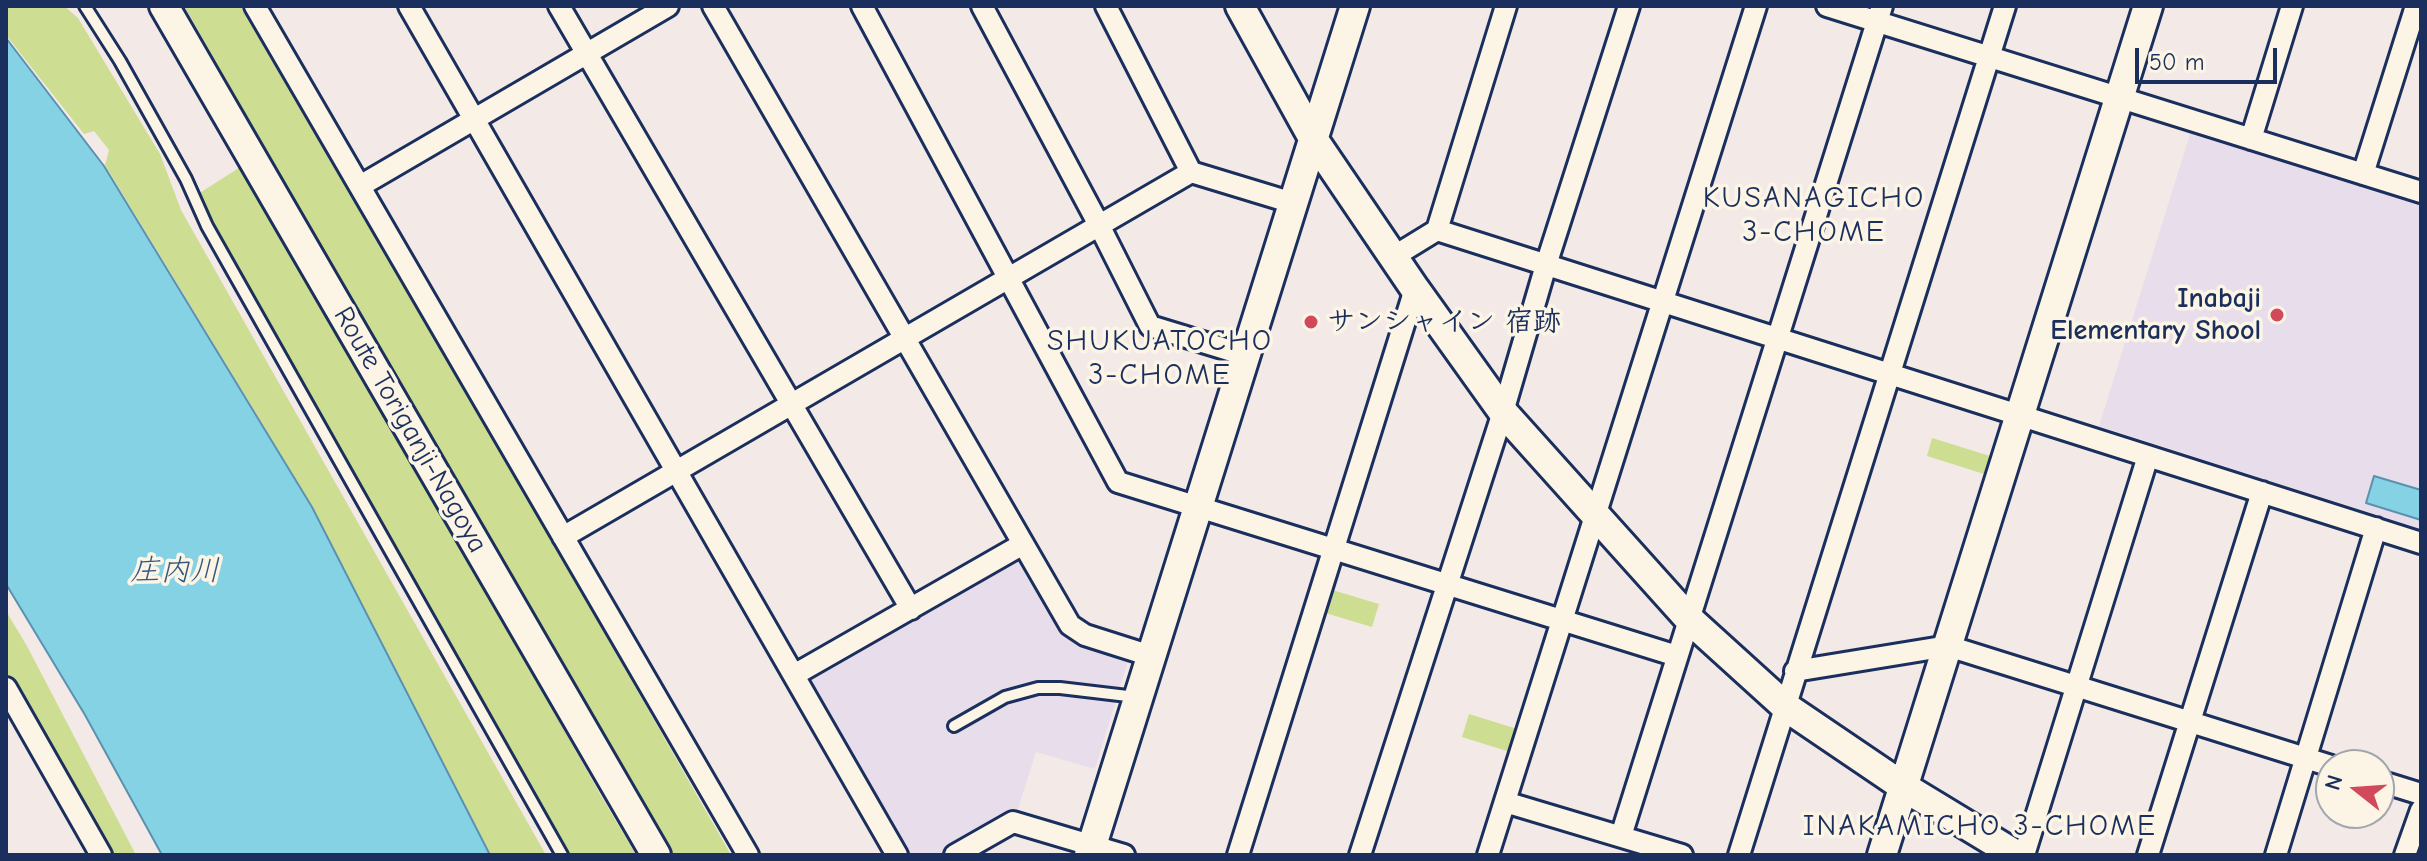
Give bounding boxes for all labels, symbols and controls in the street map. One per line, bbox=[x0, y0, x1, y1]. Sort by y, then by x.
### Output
scale bar bbox=[2139, 32, 2281, 82]
text: 50 m bbox=[2149, 48, 2205, 76]
district label: KUSANAGICHO 3-CHOME bbox=[1703, 181, 1925, 252]
place label: Inabaji Elementary Shool bbox=[2050, 282, 2261, 348]
street label: Route Toriganji-Nagoya bbox=[326, 301, 494, 559]
place label: サンシャイン 宿跡 bbox=[1327, 305, 1561, 339]
marker: Inabaji Elementary Shool bbox=[2268, 306, 2286, 324]
marker: サンシャイン 宿跡 bbox=[1302, 313, 1320, 331]
district label: SHUKUATOCHO 3-CHOME bbox=[1047, 324, 1273, 394]
water label: 庄内川 bbox=[130, 554, 220, 590]
north arrow bbox=[2315, 749, 2395, 829]
text: N bbox=[2319, 772, 2348, 793]
district label: INAKAMICHO 3-CHOME bbox=[1803, 809, 2157, 845]

